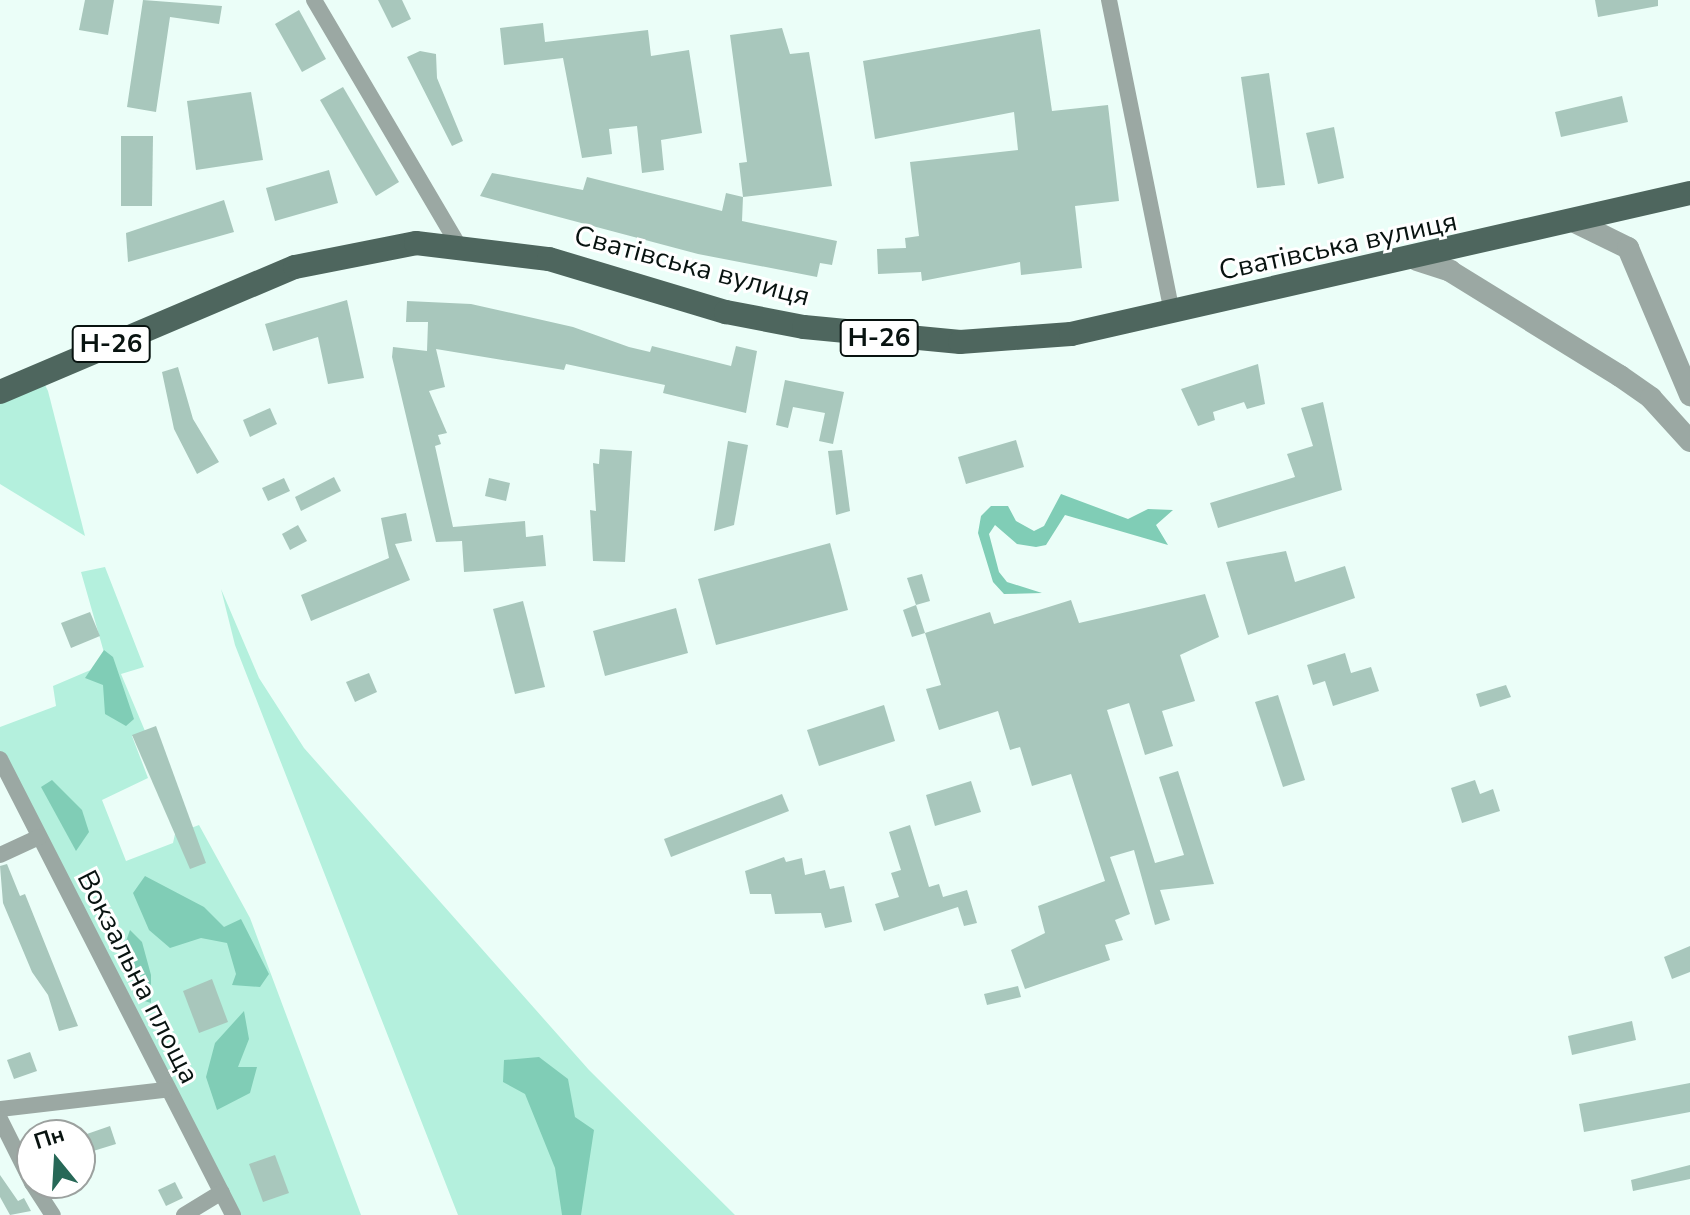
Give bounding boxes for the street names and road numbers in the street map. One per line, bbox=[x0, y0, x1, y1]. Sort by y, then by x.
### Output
street label: Сватівська вулиця bbox=[1216, 204, 1460, 288]
street label: Сватівська вулиця bbox=[571, 218, 813, 314]
road number: Н-26 bbox=[839, 316, 919, 360]
road number: Н-26 bbox=[71, 322, 151, 366]
street label: Вокзальна площа bbox=[70, 865, 206, 1089]

